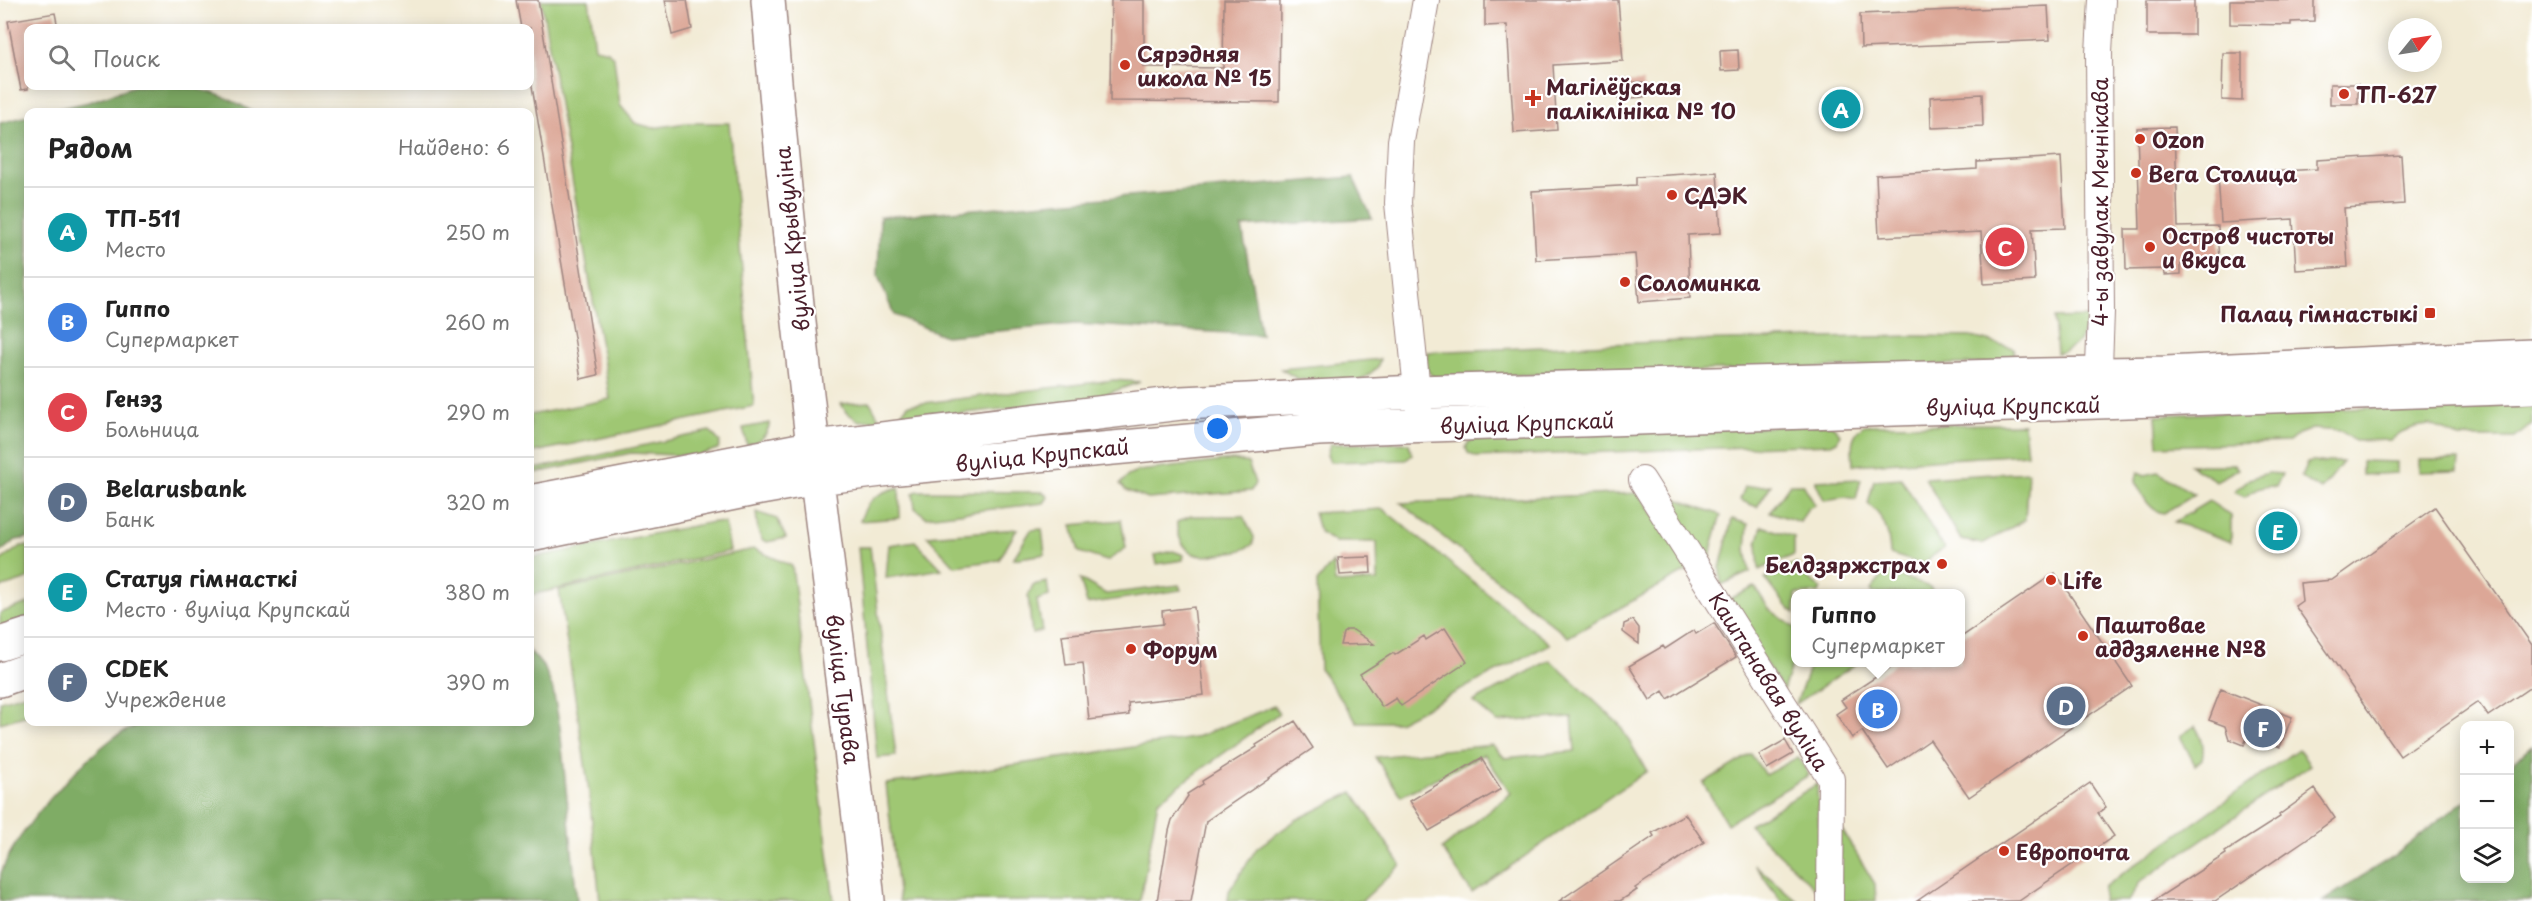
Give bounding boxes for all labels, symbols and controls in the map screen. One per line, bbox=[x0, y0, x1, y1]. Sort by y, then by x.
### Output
north arrow bbox=[2388, 18, 2442, 72]
search box bbox=[24, 24, 534, 90]
place label: Сярэдняя школа № 15 bbox=[1137, 37, 1272, 93]
icon: search bbox=[45, 41, 78, 74]
text: Поиск bbox=[93, 41, 160, 74]
marker: Сярэдняя школа № 15 bbox=[1118, 58, 1132, 72]
place label: Магілёўская паліклініка № 10 bbox=[1546, 70, 1736, 126]
street label: 4-ы завулак Мечнікава bbox=[2083, 77, 2115, 326]
place label: ТП-627 bbox=[2356, 78, 2438, 110]
pin: A bbox=[1822, 86, 1860, 132]
marker: ТП-627 bbox=[2337, 87, 2351, 101]
marker: Магілёўская паліклініка № 10 bbox=[1524, 89, 1542, 107]
place label: Ozon bbox=[2152, 123, 2205, 155]
text: Рядом bbox=[48, 128, 133, 167]
text: Найдено: 6 bbox=[398, 132, 510, 162]
marker: Ozon bbox=[2133, 132, 2147, 146]
street label: вуліца Крывуліна bbox=[765, 145, 817, 333]
place label: Вега Столица bbox=[2148, 157, 2298, 189]
marker: Вега Столица bbox=[2129, 166, 2143, 180]
place label: СДЭК bbox=[1684, 179, 1748, 211]
marker: СДЭК bbox=[1665, 188, 1679, 202]
text: ТП-511 bbox=[105, 201, 181, 234]
text: A bbox=[60, 217, 75, 247]
text: 250 m bbox=[446, 217, 510, 247]
place label: Остров чистоты и вкуса bbox=[2162, 219, 2334, 275]
pin: C bbox=[1986, 224, 2024, 270]
text: Место bbox=[105, 234, 166, 264]
marker: Остров чистоты и вкуса bbox=[2143, 240, 2157, 254]
place label: Соломинка bbox=[1637, 266, 1761, 298]
marker: Соломинка bbox=[1618, 275, 1632, 289]
text: Гиппо bbox=[105, 291, 170, 324]
place label: Палац гімнастыкі bbox=[2220, 297, 2418, 329]
marker: Палац гімнастыкі bbox=[2423, 306, 2437, 320]
text: B bbox=[61, 307, 74, 337]
text: 260 m bbox=[445, 307, 510, 337]
text: Супермаркет bbox=[105, 324, 238, 354]
text: Генэз bbox=[105, 381, 163, 414]
street label: вуліца Крупскай bbox=[1926, 387, 2100, 423]
text: C bbox=[60, 397, 75, 427]
text: 290 m bbox=[446, 397, 510, 427]
street label: вуліца Крупскай bbox=[1439, 403, 1615, 441]
text: Больница bbox=[105, 414, 199, 444]
your location bbox=[1203, 414, 1232, 443]
street label: вуліца Крупскай bbox=[954, 429, 1130, 479]
text: Belarusbank bbox=[105, 471, 247, 504]
text: D bbox=[60, 487, 75, 517]
text: 320 m bbox=[446, 487, 510, 517]
text: Банк bbox=[105, 504, 154, 534]
pin: E bbox=[2258, 508, 2298, 554]
place label: Белдзяржстрах bbox=[1765, 548, 1930, 580]
marker: Белдзяржстрах bbox=[1935, 557, 1949, 571]
text: Статуя гімнасткі bbox=[105, 561, 298, 594]
place label: Life bbox=[2063, 564, 2102, 596]
marker: Life bbox=[2044, 573, 2058, 587]
text: E bbox=[61, 577, 74, 607]
text: 380 m bbox=[444, 577, 510, 607]
street label: Каштанавая вуліца bbox=[1702, 585, 1838, 777]
popup bbox=[1791, 589, 1965, 667]
text: Место · вуліца Крупскай bbox=[105, 594, 351, 624]
text: Гиппо bbox=[1811, 597, 1876, 630]
place label: Паштовае аддзяленне №8 bbox=[2095, 608, 2266, 664]
street label: вуліца Турава bbox=[819, 612, 869, 767]
marker: Паштовае аддзяленне №8 bbox=[2076, 629, 2090, 643]
text: Супермаркет bbox=[1811, 630, 1945, 660]
place label: Форум bbox=[1143, 633, 1218, 665]
marker: Форум bbox=[1124, 642, 1138, 656]
text: CDEK bbox=[105, 651, 169, 684]
text: F bbox=[62, 667, 73, 697]
text: 390 m bbox=[446, 667, 510, 697]
text: Учреждение bbox=[105, 684, 226, 714]
pin: D bbox=[2046, 684, 2086, 728]
pin: B bbox=[1858, 686, 1898, 732]
pin: F bbox=[2244, 706, 2282, 750]
map controls bbox=[2460, 721, 2514, 883]
button: + bbox=[2460, 721, 2514, 775]
button: − bbox=[2460, 775, 2514, 829]
button: layers bbox=[2460, 829, 2514, 883]
place label: Европочта bbox=[2016, 835, 2130, 867]
marker: Европочта bbox=[1997, 844, 2011, 858]

